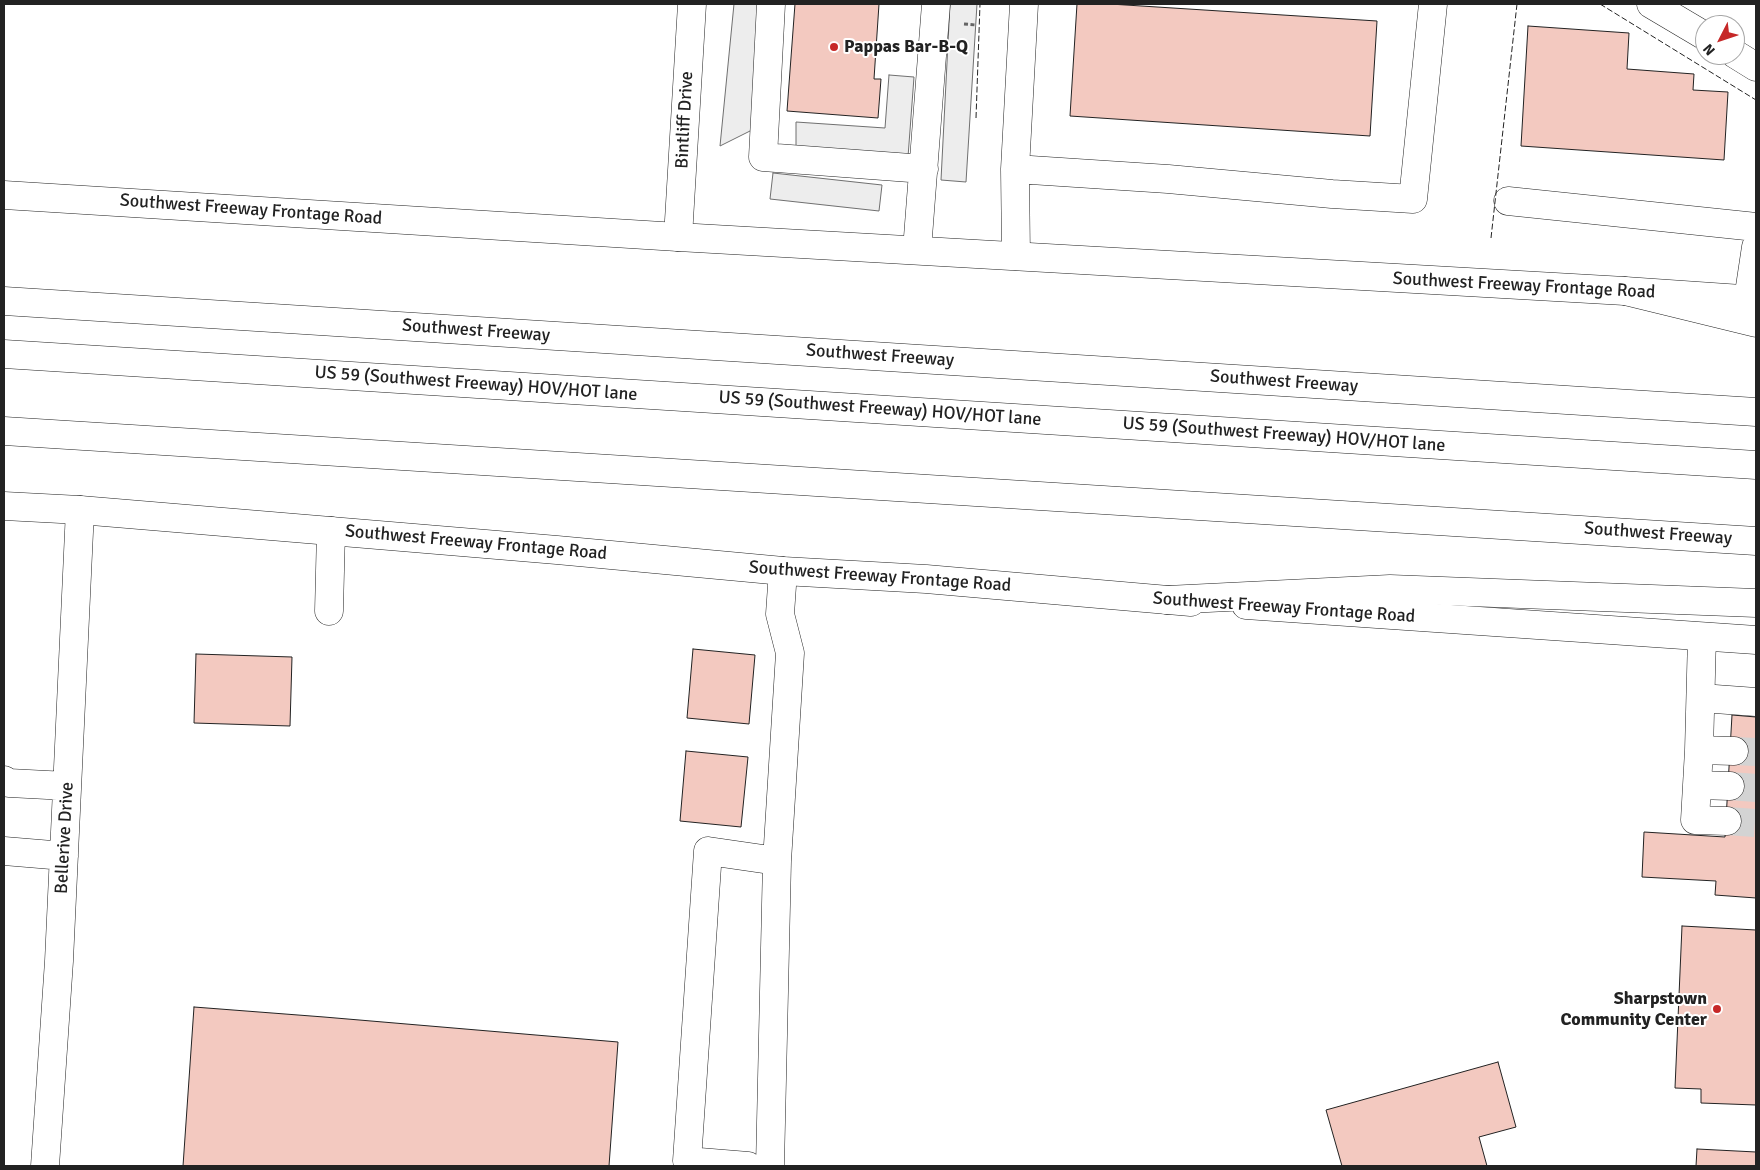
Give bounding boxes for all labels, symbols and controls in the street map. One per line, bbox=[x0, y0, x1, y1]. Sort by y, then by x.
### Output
north arrow bbox=[1695, 15, 1745, 65]
place label: Pappas Bar-B-Q bbox=[844, 36, 968, 58]
text: N bbox=[1699, 40, 1719, 59]
marker: Pappas Bar-B-Q bbox=[828, 41, 840, 53]
street label: Bintliff Drive bbox=[672, 71, 698, 169]
street label: Southwest Freeway Frontage Road bbox=[119, 190, 383, 230]
street label: Southwest Freeway Frontage Road bbox=[1392, 268, 1656, 304]
street label: Southwest Freeway bbox=[401, 315, 551, 347]
street label: Southwest Freeway bbox=[805, 340, 955, 372]
street label: US 59 (Southwest Freeway) HOV/HOT lane bbox=[314, 362, 638, 406]
street label: Southwest Freeway bbox=[1209, 366, 1359, 398]
street label: US 59 (Southwest Freeway) HOV/HOT lane bbox=[718, 387, 1042, 431]
street label: US 59 (Southwest Freeway) HOV/HOT lane bbox=[1122, 413, 1446, 457]
street label: Southwest Freeway bbox=[1583, 518, 1733, 550]
street label: Southwest Freeway Frontage Road bbox=[344, 521, 608, 565]
street label: Southwest Freeway Frontage Road bbox=[748, 557, 1012, 597]
street label: Southwest Freeway Frontage Road bbox=[1152, 588, 1416, 628]
street label: Bellerive Drive bbox=[51, 782, 79, 894]
place label: Sharpstown Community Center bbox=[1560, 988, 1707, 1030]
marker: Sharpstown Community Center bbox=[1711, 1003, 1723, 1015]

